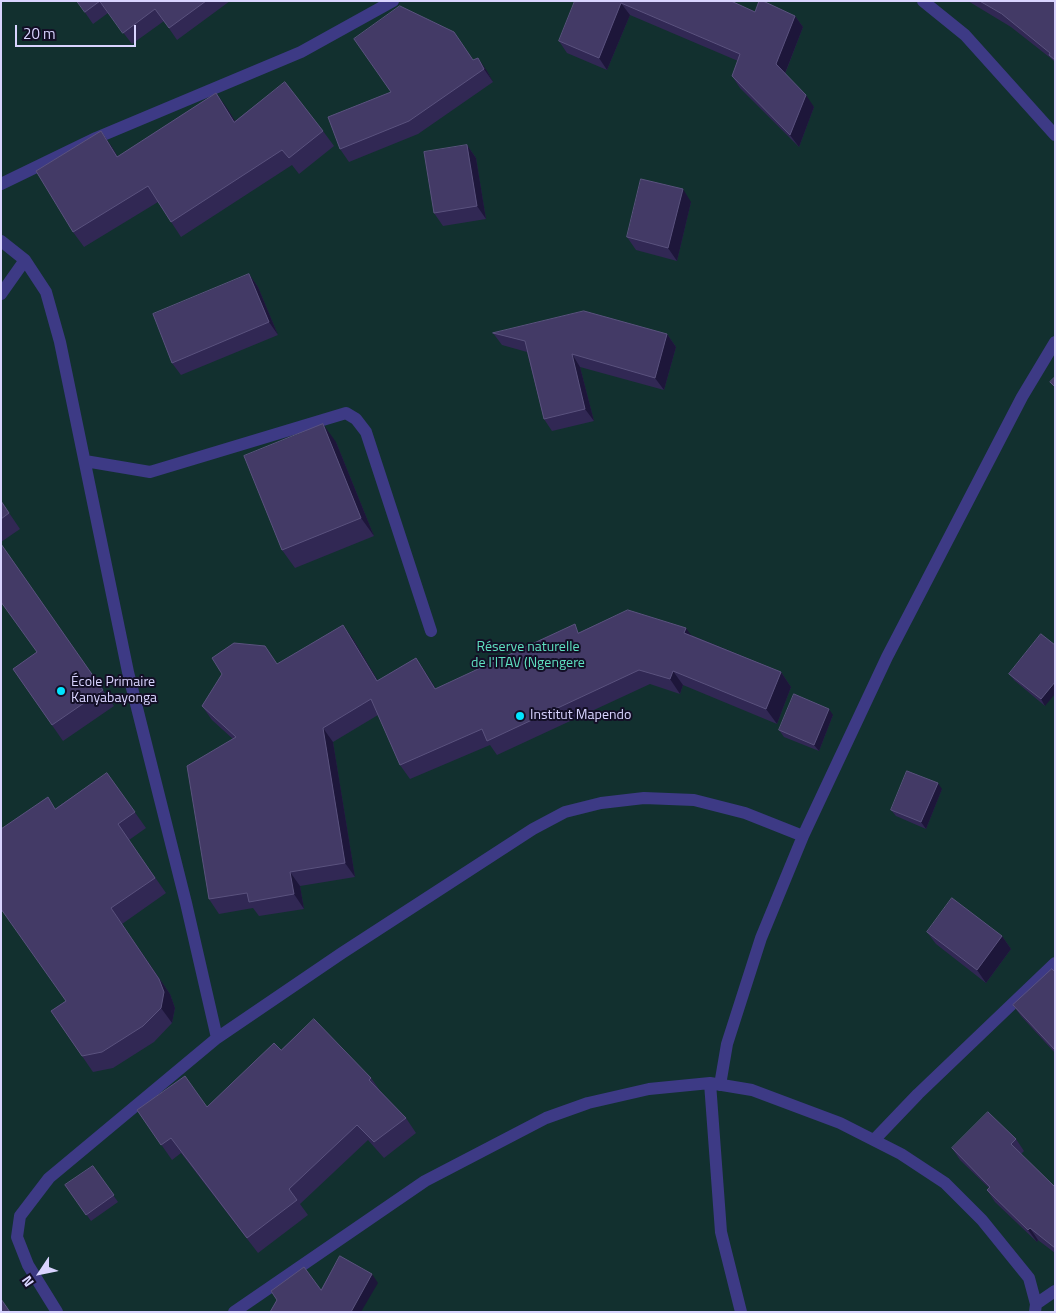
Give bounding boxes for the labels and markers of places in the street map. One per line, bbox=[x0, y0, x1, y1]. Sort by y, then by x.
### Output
place label: École Primaire Kanyabayonga bbox=[71, 675, 157, 708]
marker: École Primaire Kanyabayonga bbox=[55, 685, 67, 697]
place label: Institut Mapendo bbox=[530, 708, 631, 724]
marker: Institut Mapendo bbox=[514, 710, 526, 722]

